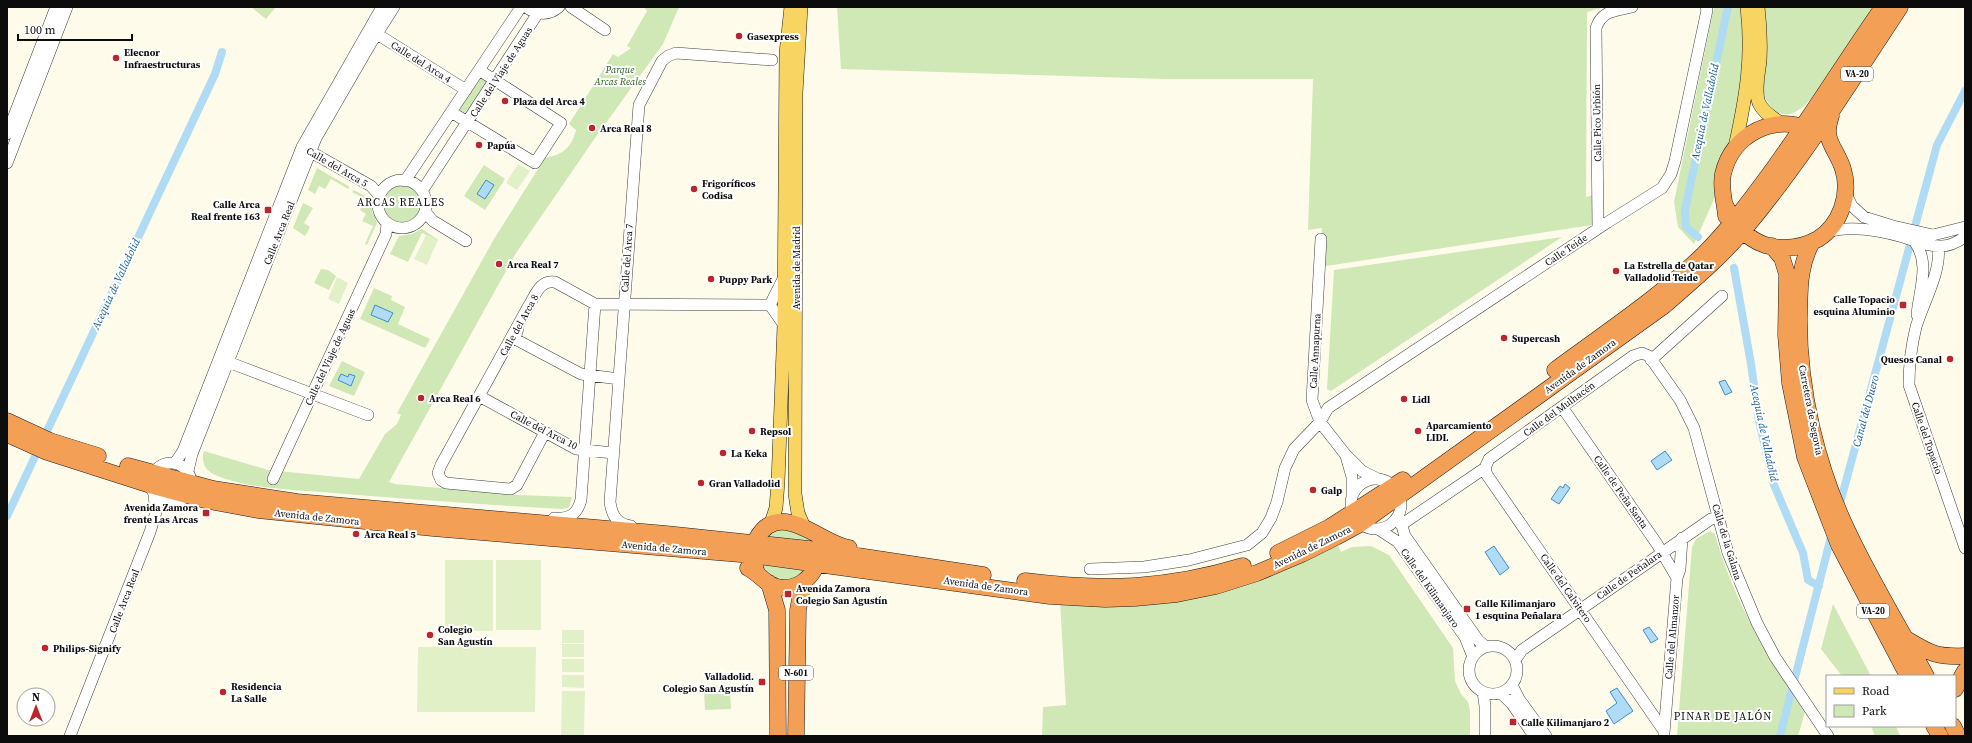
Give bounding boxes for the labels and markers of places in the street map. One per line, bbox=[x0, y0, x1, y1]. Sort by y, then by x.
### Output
place label: Gasexpress bbox=[747, 30, 799, 43]
marker: Gasexpress bbox=[734, 31, 744, 41]
place label: Elecnor Infraestructuras bbox=[124, 46, 201, 71]
marker: Elecnor Infraestructuras bbox=[111, 53, 121, 63]
place label: Plaza del Arca 4 bbox=[513, 95, 586, 108]
marker: Plaza del Arca 4 bbox=[500, 96, 510, 106]
place label: Arca Real 8 bbox=[600, 122, 652, 135]
marker: Arca Real 8 bbox=[587, 123, 597, 133]
place label: Papúa bbox=[487, 139, 516, 152]
marker: Papúa bbox=[474, 140, 484, 150]
place label: Frigoríficos Codisa bbox=[702, 177, 756, 202]
marker: Frigoríficos Codisa bbox=[689, 184, 699, 194]
place label: Calle Arca Real frente 163 bbox=[191, 198, 261, 223]
marker: Calle Arca Real frente 163 bbox=[263, 205, 273, 215]
place label: Arca Real 7 bbox=[507, 258, 559, 271]
marker: Arca Real 7 bbox=[494, 259, 504, 269]
place label: La Estrella de Qatar Valladolid Teide bbox=[1624, 259, 1714, 284]
marker: La Estrella de Qatar Valladolid Teide bbox=[1611, 266, 1621, 276]
place label: Puppy Park bbox=[719, 273, 772, 286]
marker: Puppy Park bbox=[706, 274, 716, 284]
place label: Calle Topacio esquina Aluminio bbox=[1813, 293, 1895, 318]
marker: Calle Topacio esquina Aluminio bbox=[1898, 300, 1908, 310]
place label: Supercash bbox=[1512, 332, 1560, 345]
marker: Supercash bbox=[1499, 333, 1509, 343]
place label: Quesos Canal bbox=[1881, 353, 1942, 366]
marker: Quesos Canal bbox=[1945, 354, 1955, 364]
place label: Arca Real 6 bbox=[429, 392, 481, 405]
marker: Arca Real 6 bbox=[416, 393, 426, 403]
place label: Lidl bbox=[1412, 393, 1430, 406]
marker: Lidl bbox=[1399, 394, 1409, 404]
place label: Aparcamiento LIDL bbox=[1426, 419, 1492, 444]
place label: Repsol bbox=[760, 425, 791, 438]
marker: Repsol bbox=[747, 426, 757, 436]
marker: Aparcamiento LIDL bbox=[1413, 426, 1423, 436]
place label: La Keka bbox=[731, 447, 768, 460]
marker: La Keka bbox=[718, 448, 728, 458]
place label: Gran Valladolid bbox=[709, 477, 780, 490]
marker: Gran Valladolid bbox=[696, 478, 706, 488]
place label: Galp bbox=[1321, 484, 1342, 497]
marker: Galp bbox=[1308, 485, 1318, 495]
place label: Avenida Zamora frente Las Arcas bbox=[124, 501, 199, 526]
marker: Avenida Zamora frente Las Arcas bbox=[201, 508, 211, 518]
place label: Arca Real 5 bbox=[364, 528, 416, 541]
marker: Arca Real 5 bbox=[351, 529, 361, 539]
place label: Avenida Zamora Colegio San Agustín bbox=[796, 582, 887, 607]
marker: Avenida Zamora Colegio San Agustín bbox=[783, 589, 793, 599]
place label: Calle Kilimanjaro 1 esquina Peñalara bbox=[1475, 597, 1562, 622]
marker: Calle Kilimanjaro 1 esquina Peñalara bbox=[1462, 604, 1472, 614]
place label: Colegio San Agustín bbox=[438, 623, 493, 648]
marker: Colegio San Agustín bbox=[425, 630, 435, 640]
place label: Philips-Signify bbox=[53, 642, 122, 655]
marker: Philips-Signify bbox=[40, 643, 50, 653]
place label: Valladolid. Colegio San Agustín bbox=[663, 670, 754, 695]
marker: Valladolid. Colegio San Agustín bbox=[757, 677, 767, 687]
place label: Residencia La Salle bbox=[231, 680, 282, 705]
marker: Residencia La Salle bbox=[218, 687, 228, 697]
place label: Calle Kilimanjaro 2 bbox=[1521, 716, 1610, 729]
marker: Calle Kilimanjaro 2 bbox=[1508, 717, 1518, 727]

